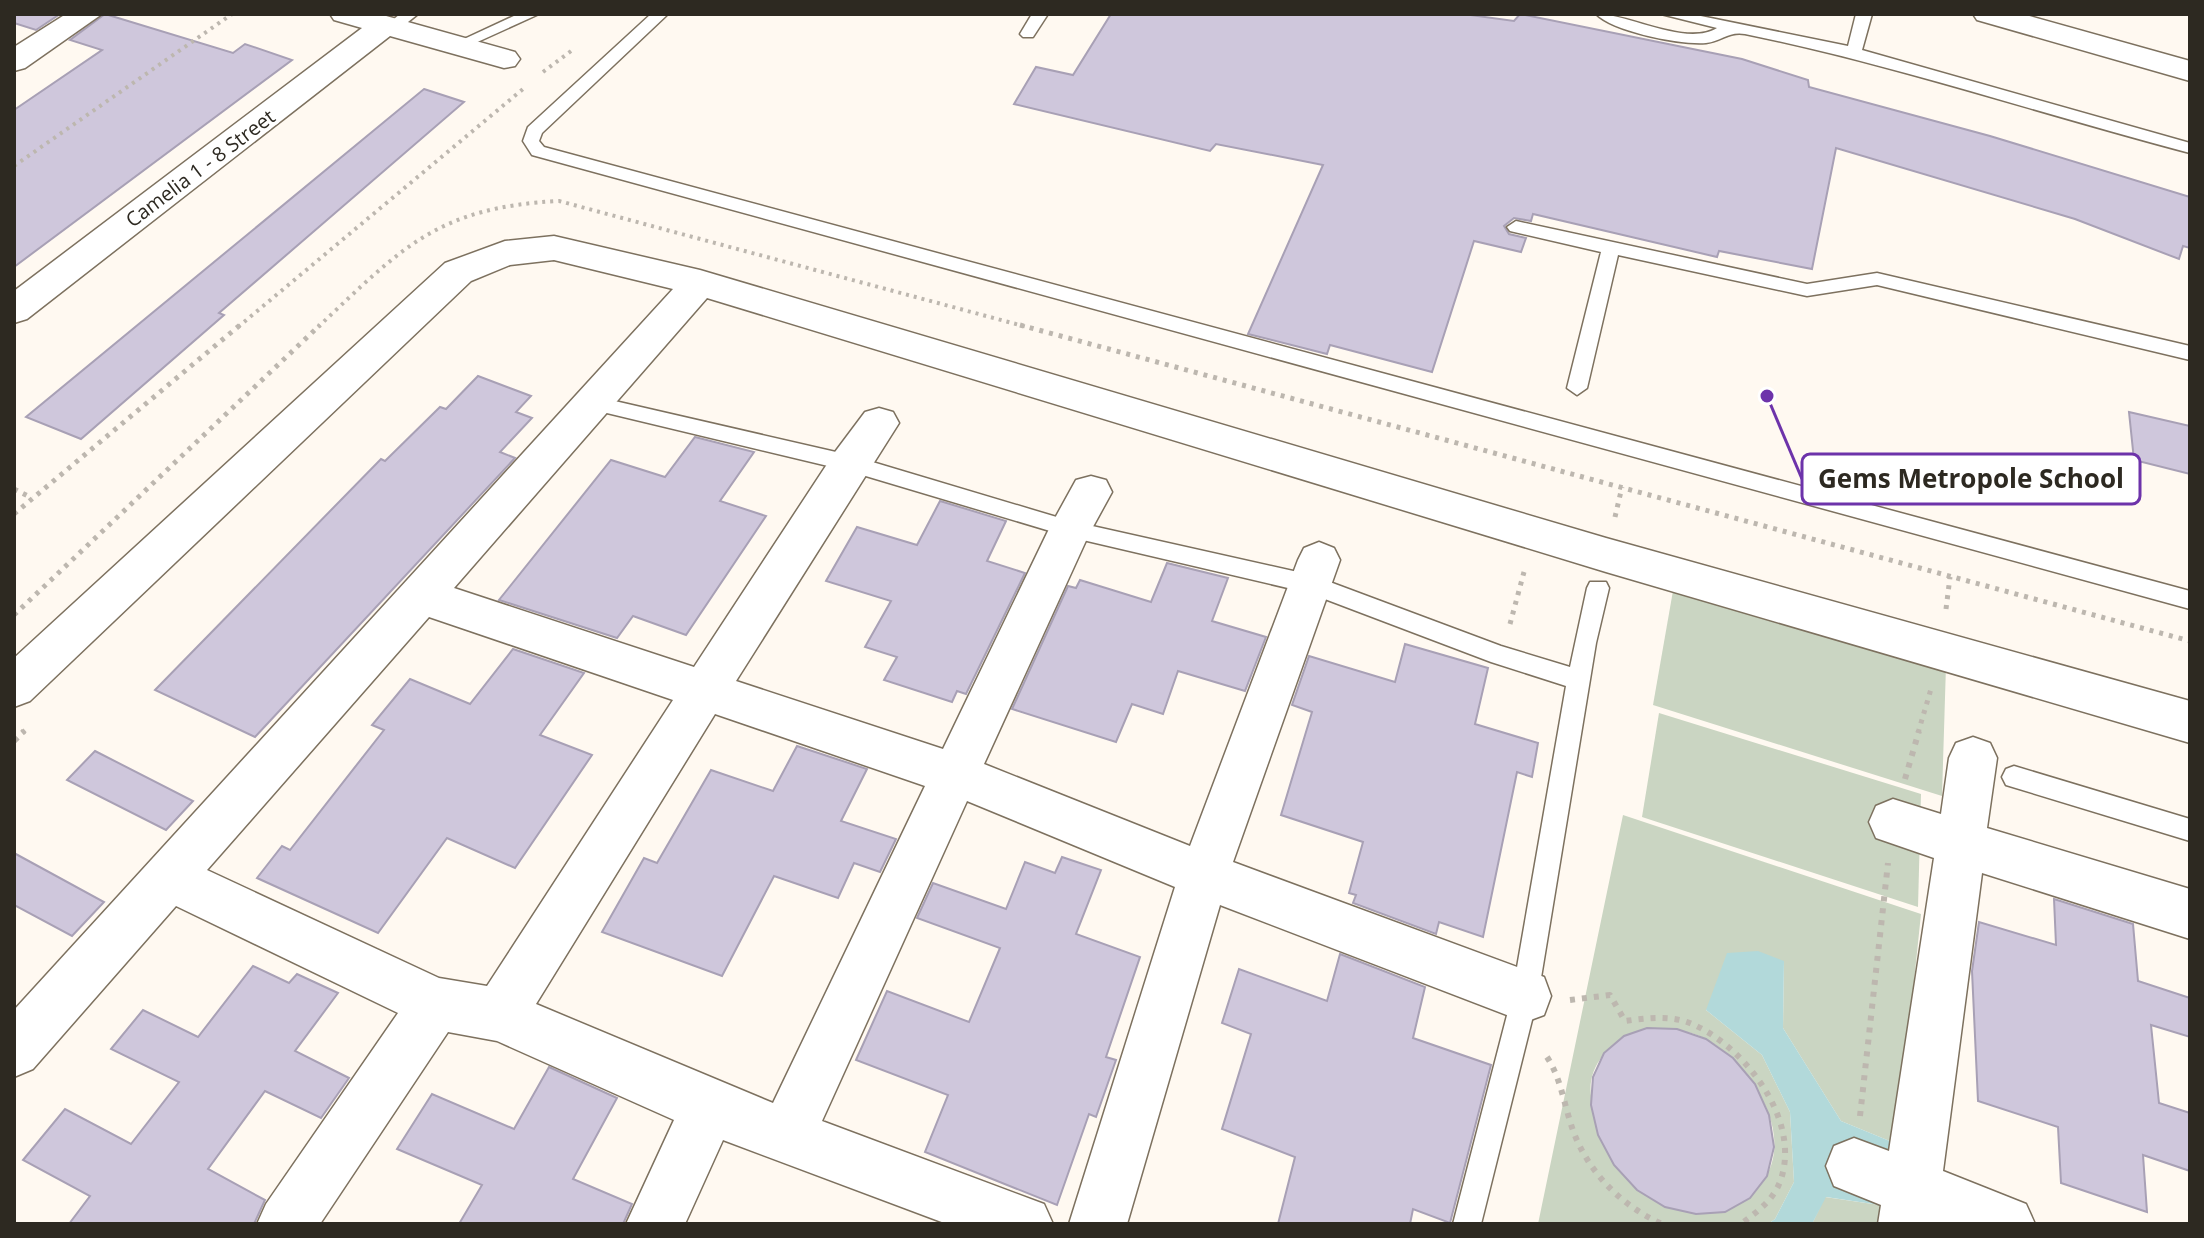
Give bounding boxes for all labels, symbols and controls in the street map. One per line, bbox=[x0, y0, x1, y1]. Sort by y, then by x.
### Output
street label: Camelia 1 - 8 Street bbox=[120, 103, 280, 233]
callout: Gems Metropole School bbox=[1802, 454, 2140, 504]
text: Gems Metropole School bbox=[1818, 460, 2124, 496]

